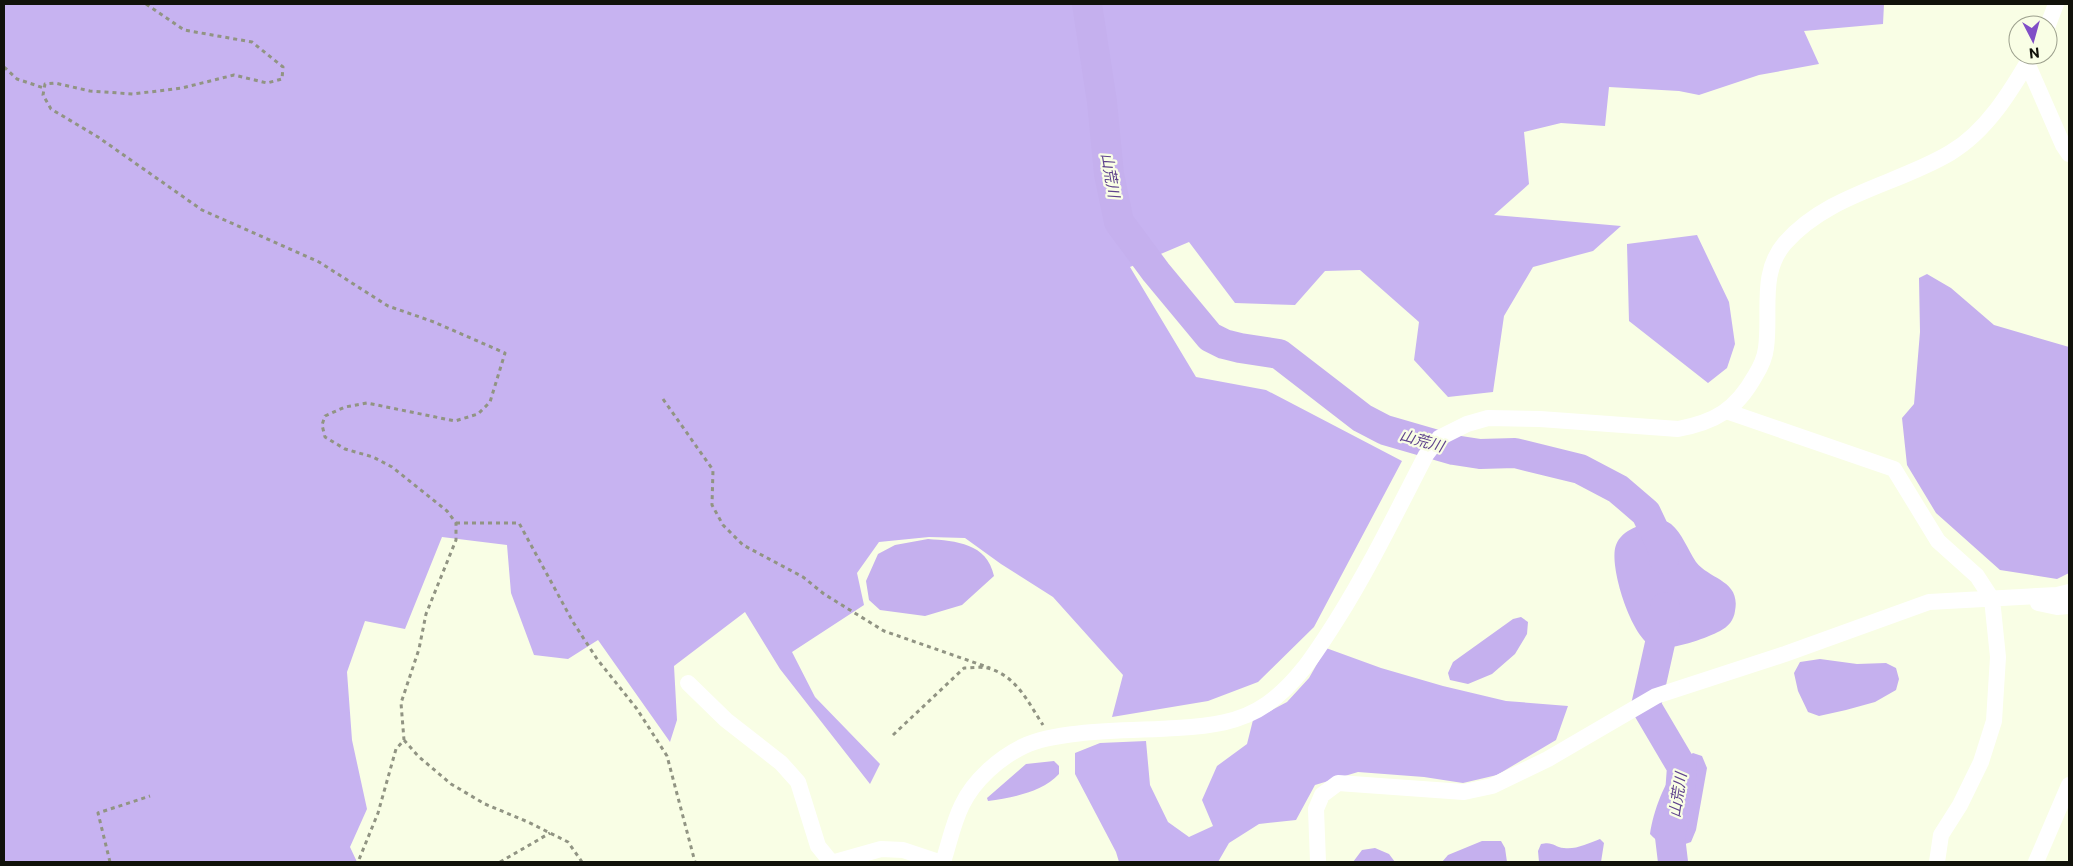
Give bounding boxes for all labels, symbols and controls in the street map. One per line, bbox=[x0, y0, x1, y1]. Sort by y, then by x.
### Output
north arrow bbox=[2008, 15, 2058, 65]
text: N bbox=[2028, 44, 2041, 62]
water label: 山荒川 bbox=[1098, 151, 1124, 201]
water label: 山荒川 bbox=[1398, 425, 1448, 455]
water label: 山荒川 bbox=[1665, 769, 1690, 819]

